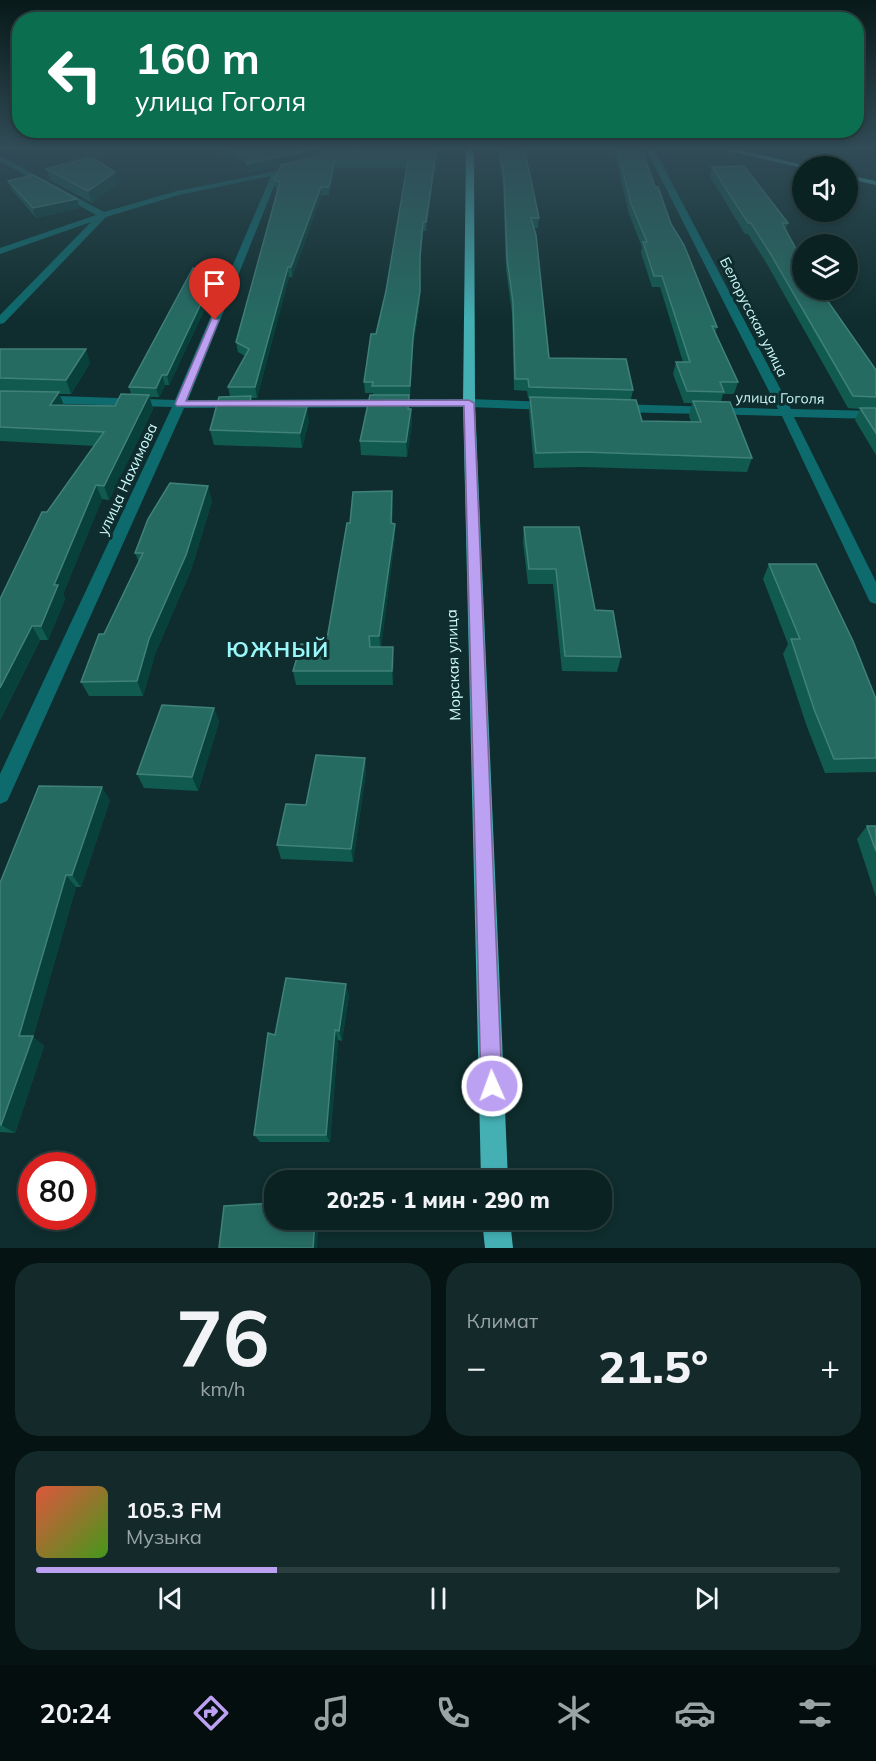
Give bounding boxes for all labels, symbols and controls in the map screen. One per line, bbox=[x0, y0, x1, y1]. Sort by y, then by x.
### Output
text: 160 m bbox=[135, 32, 260, 85]
icon: left bbox=[36, 36, 114, 114]
text: улица Гоголя bbox=[135, 84, 306, 118]
map controls bbox=[792, 156, 858, 300]
button: sound bbox=[792, 156, 858, 222]
button: layers bbox=[792, 234, 858, 300]
street label: Белорусская улица bbox=[716, 254, 792, 380]
pin bbox=[189, 258, 240, 320]
icon: arrive bbox=[198, 267, 231, 300]
street label: улица Гоголя bbox=[735, 388, 825, 408]
street label: улица Нахимова bbox=[93, 420, 161, 538]
street label: Морская улица bbox=[442, 609, 464, 721]
district label: ЮЖНЫЙ bbox=[226, 636, 330, 662]
position arrow bbox=[460, 1054, 524, 1118]
speed limit sign: 80 bbox=[18, 1152, 96, 1230]
text: 20:25 · 1 мин · 290 m bbox=[326, 1186, 550, 1214]
text: 76 bbox=[176, 1288, 270, 1386]
text: Климат bbox=[467, 1308, 538, 1333]
text: 21.5° bbox=[598, 1338, 708, 1394]
text: − bbox=[467, 1346, 486, 1387]
text: + bbox=[820, 1346, 840, 1387]
text: km/h bbox=[200, 1376, 245, 1401]
text: 105.3 FM bbox=[126, 1496, 222, 1524]
text: Музыка bbox=[126, 1524, 202, 1549]
icon: previous bbox=[154, 1582, 187, 1615]
icon: pause bbox=[422, 1582, 455, 1615]
icon: next bbox=[690, 1582, 723, 1615]
icon: directions bbox=[190, 1692, 232, 1734]
icon: music bbox=[311, 1692, 353, 1734]
icon: phone bbox=[432, 1692, 474, 1734]
icon: climate bbox=[553, 1692, 595, 1734]
icon: car bbox=[674, 1692, 716, 1734]
icon: filters bbox=[794, 1692, 836, 1734]
text: 20:24 bbox=[39, 1696, 111, 1730]

